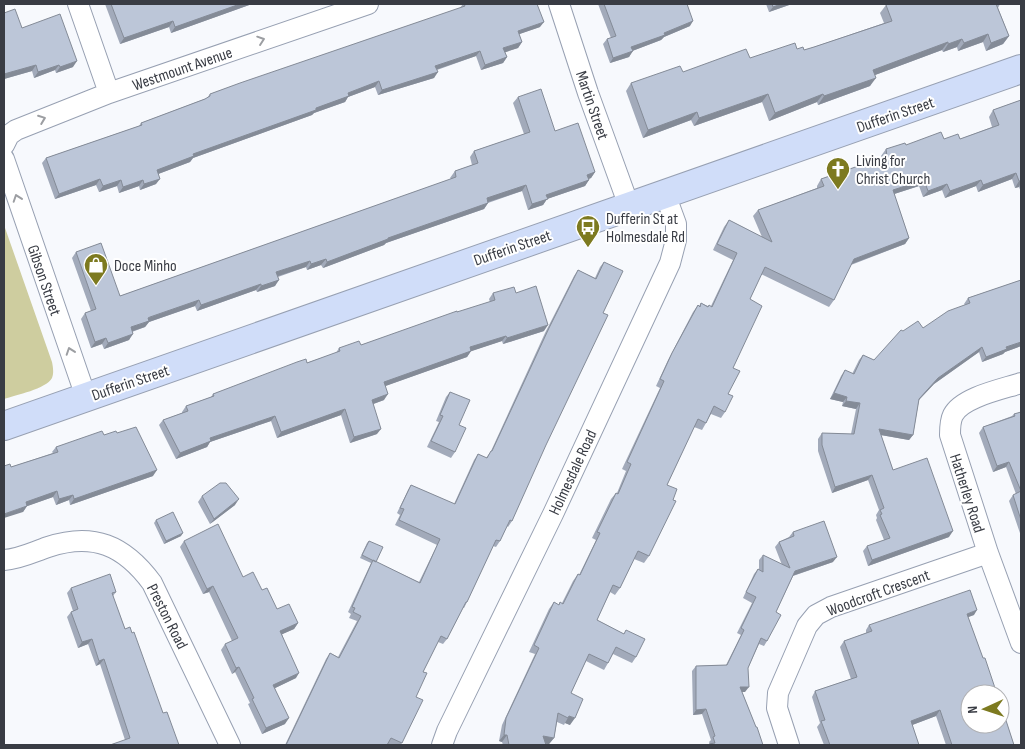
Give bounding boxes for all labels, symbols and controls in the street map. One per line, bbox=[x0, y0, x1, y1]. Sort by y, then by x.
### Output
one-way arrow bbox=[256, 36, 265, 46]
street label: Westmount Avenue bbox=[130, 43, 235, 95]
street label: Martin Street bbox=[571, 69, 612, 142]
street label: Dufferin Street bbox=[854, 93, 937, 138]
one-way arrow bbox=[37, 115, 46, 125]
place label: Living for Christ Church bbox=[856, 152, 930, 189]
church icon: Living for Christ Church bbox=[825, 156, 851, 190]
one-way arrow bbox=[13, 194, 23, 202]
place label: Dufferin St at Holmesdale Rd bbox=[606, 210, 685, 247]
bus stop icon: Dufferin St at Holmesdale Rd bbox=[575, 214, 601, 248]
street label: Dufferin Street bbox=[471, 226, 554, 271]
street label: Gibson Street bbox=[23, 243, 65, 318]
shop icon: Doce Minho bbox=[83, 252, 109, 286]
place label: Doce Minho bbox=[114, 257, 177, 276]
one-way arrow bbox=[66, 348, 76, 356]
street label: Dufferin Street bbox=[89, 361, 172, 406]
street label: Holmesdale Road bbox=[545, 427, 601, 518]
street label: Hatherley Road bbox=[945, 452, 988, 535]
street label: Woodcroft Crescent bbox=[824, 566, 933, 621]
street label: Preston Road bbox=[142, 581, 191, 652]
north arrow bbox=[960, 684, 1010, 734]
text: N bbox=[964, 705, 981, 714]

